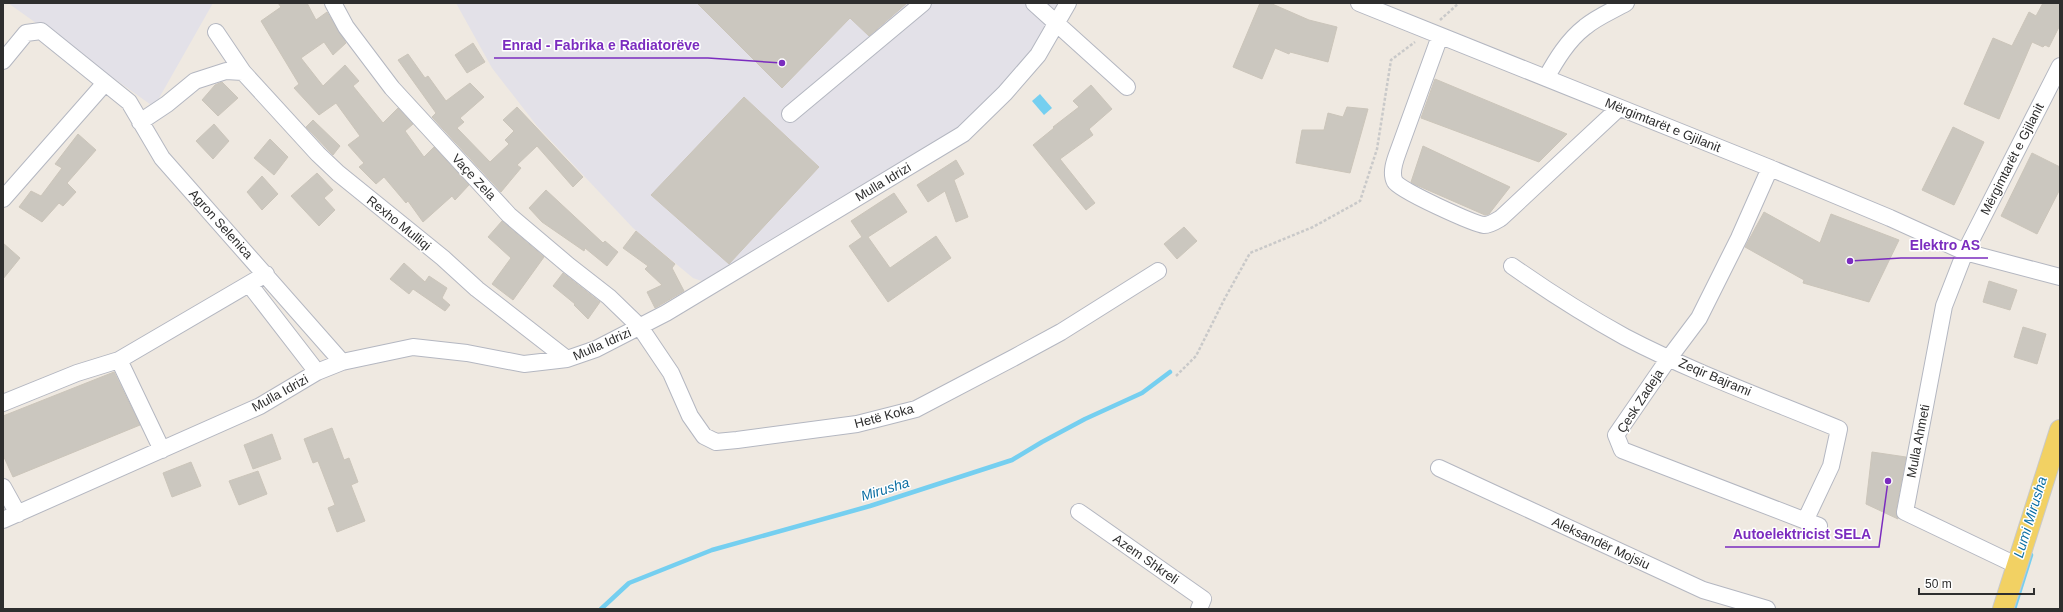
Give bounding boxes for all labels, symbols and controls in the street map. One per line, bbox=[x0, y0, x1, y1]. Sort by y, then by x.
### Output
callout: Enrad - Fabrika e Radiatorëve bbox=[494, 32, 708, 58]
text: Enrad - Fabrika e Radiatorëve bbox=[502, 37, 700, 53]
street label: Mërgimtarët e Gjilanit bbox=[1603, 95, 1723, 155]
street label: Mërgimtarët e Gjilanit bbox=[1977, 100, 2047, 217]
street label: Vaçe Zela bbox=[449, 151, 500, 204]
street label: Mulla Idrizi bbox=[853, 160, 914, 204]
street label: Agron Selenica bbox=[186, 186, 257, 262]
street label: Rexho Mulliqi bbox=[364, 193, 434, 253]
callout: Elektro AS bbox=[1901, 232, 1988, 258]
text: Elektro AS bbox=[1910, 237, 1980, 253]
street label: Mulla Idrizi bbox=[571, 324, 634, 363]
street label: Zeqir Bajrami bbox=[1676, 355, 1754, 399]
street label: Çesk Zadeja bbox=[1614, 366, 1667, 436]
street label: Mulla Idrizi bbox=[249, 371, 311, 415]
street label: Hetë Koka bbox=[853, 401, 916, 431]
street label: Mulla Ahmeti bbox=[1904, 403, 1932, 479]
water label: Mirusha bbox=[859, 474, 911, 504]
water label: Lumi Mirusha bbox=[2010, 474, 2050, 560]
street label: Aleksandër Mojsiu bbox=[1550, 514, 1652, 572]
callout: Autoelektricist SELA bbox=[1725, 521, 1879, 547]
text: Autoelektricist SELA bbox=[1733, 526, 1871, 542]
street label: Azem Shkreli bbox=[1110, 531, 1182, 587]
scale bar bbox=[1919, 570, 2034, 596]
text: 50 m bbox=[1925, 577, 1952, 591]

